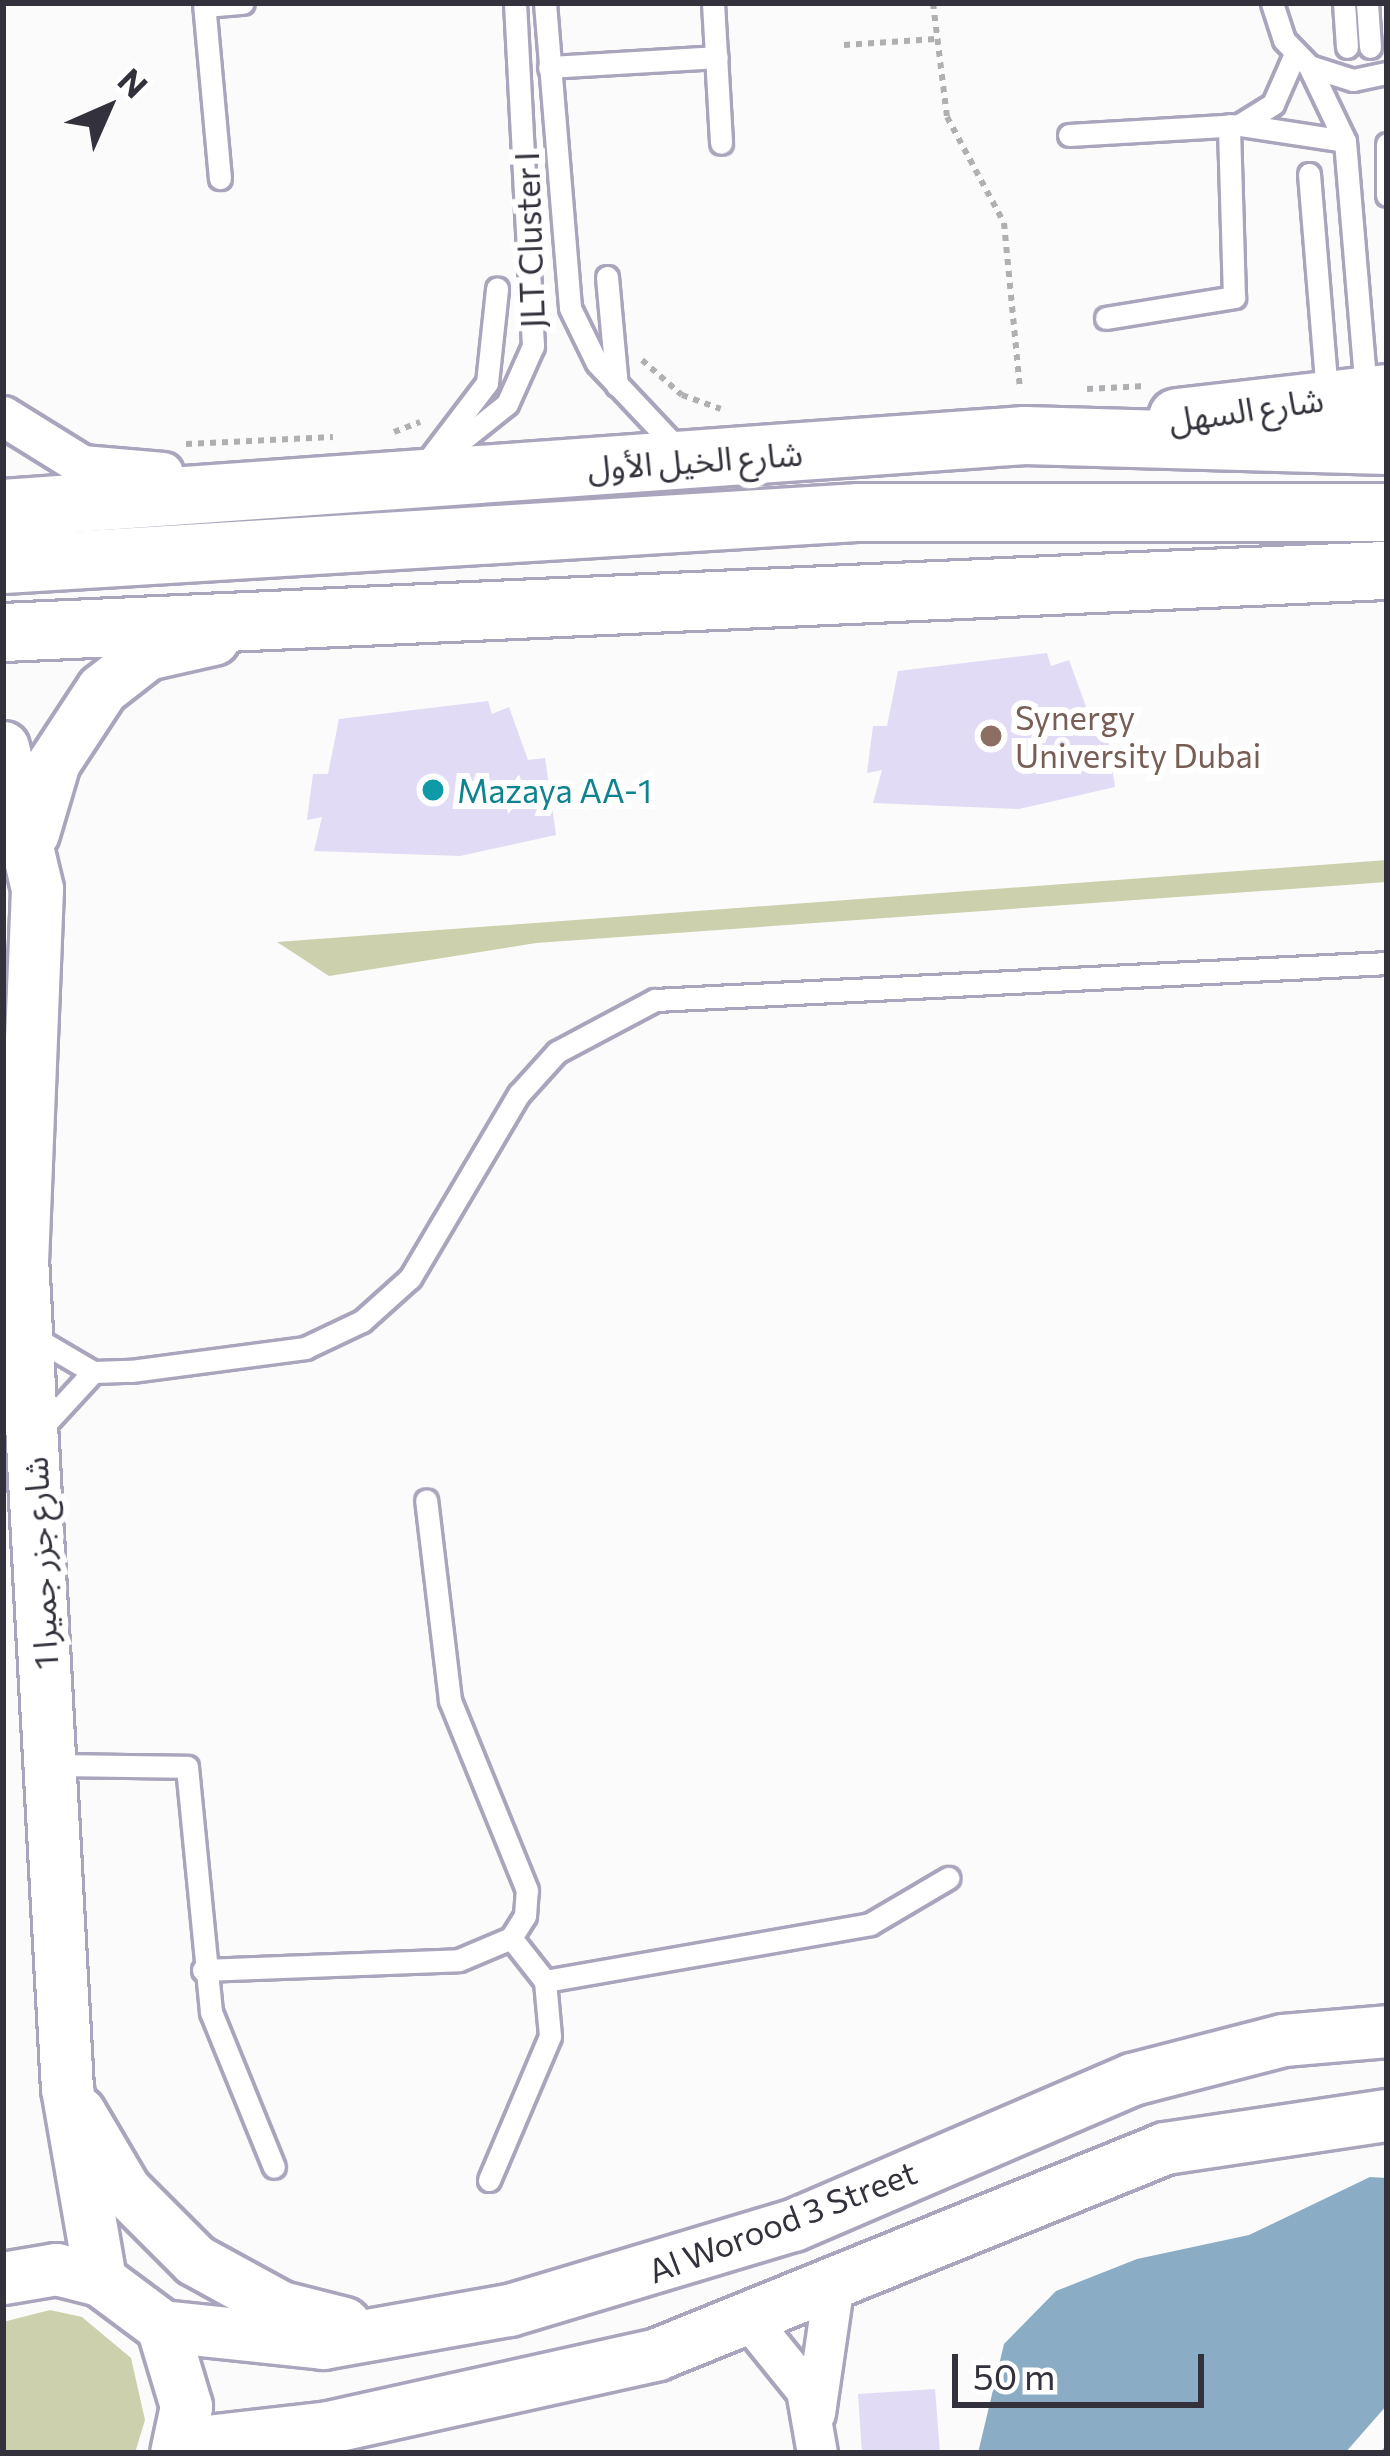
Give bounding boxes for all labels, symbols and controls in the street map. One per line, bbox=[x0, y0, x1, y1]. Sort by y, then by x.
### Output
north arrow bbox=[48, 48, 168, 168]
text: N bbox=[111, 59, 157, 105]
street label: JLT Cluster I bbox=[506, 151, 552, 329]
street label: شارع السهل bbox=[1166, 379, 1326, 439]
street label: شارع الخيل الأول bbox=[586, 433, 804, 487]
place label: Synergy University Dubai bbox=[1015, 697, 1261, 775]
marker: Synergy University Dubai bbox=[978, 723, 1004, 749]
place label: Mazaya AA-1 bbox=[457, 770, 652, 810]
marker: Mazaya AA-1 bbox=[420, 777, 446, 803]
street label: شارع جزر جميرا 1 bbox=[15, 1456, 65, 1670]
street label: Al Worood 3 Street bbox=[642, 2152, 922, 2290]
scale bar bbox=[958, 2330, 1210, 2404]
text: 50 m bbox=[973, 2353, 1055, 2397]

